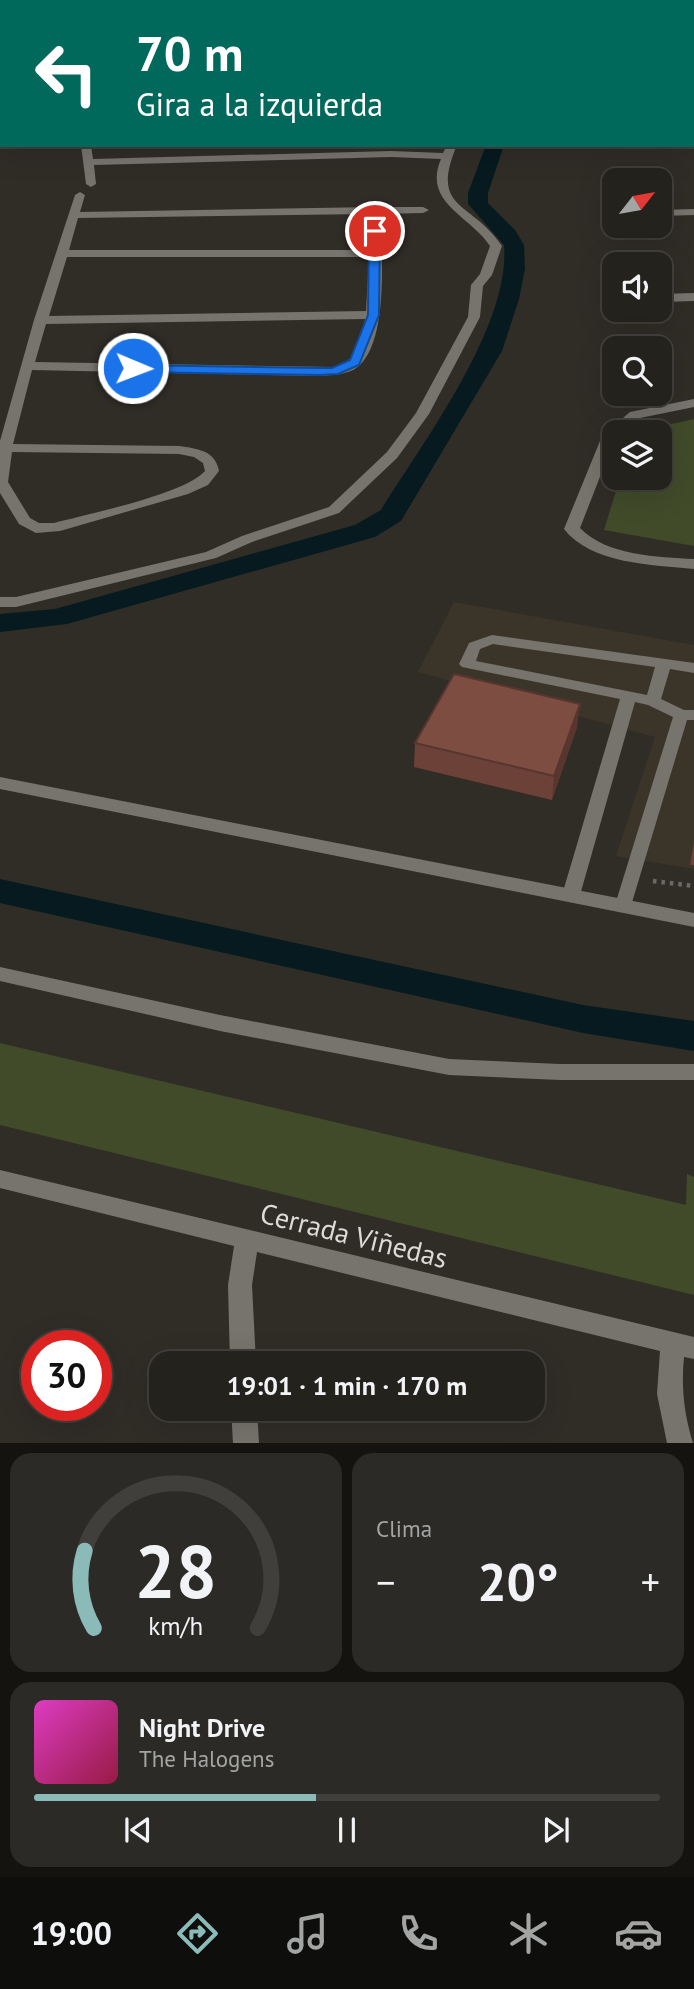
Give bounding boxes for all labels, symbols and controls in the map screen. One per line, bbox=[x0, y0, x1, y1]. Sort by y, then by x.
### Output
text: 70 m bbox=[136, 21, 243, 85]
icon: left bbox=[21, 28, 112, 119]
text: Gira a la izquierda bbox=[136, 83, 383, 125]
north arrow bbox=[602, 168, 672, 238]
map controls bbox=[602, 168, 672, 490]
pin bbox=[345, 201, 405, 261]
icon: arrive bbox=[356, 212, 394, 250]
button: sound bbox=[602, 252, 672, 322]
position arrow bbox=[96, 331, 170, 405]
button: search bbox=[602, 336, 672, 406]
button: layers bbox=[602, 420, 672, 490]
street label: Cerrada Viñedas bbox=[257, 1194, 451, 1276]
speed limit sign: 30 bbox=[21, 1330, 112, 1421]
text: 19:01 · 1 min · 170 m bbox=[227, 1369, 467, 1402]
text: Clima bbox=[376, 1514, 432, 1543]
text: 28 bbox=[135, 1525, 217, 1619]
text: 20° bbox=[477, 1548, 559, 1615]
text: − bbox=[376, 1557, 395, 1606]
text: + bbox=[641, 1557, 660, 1606]
text: km/h bbox=[149, 1610, 203, 1642]
text: Night Drive bbox=[139, 1711, 265, 1744]
text: The Halogens bbox=[139, 1744, 274, 1773]
icon: previous bbox=[119, 1811, 157, 1849]
icon: pause bbox=[328, 1811, 366, 1849]
icon: next bbox=[537, 1811, 575, 1849]
icon: directions bbox=[173, 1909, 222, 1958]
icon: music bbox=[283, 1909, 332, 1958]
icon: phone bbox=[394, 1909, 443, 1958]
icon: climate bbox=[504, 1909, 553, 1958]
icon: car bbox=[614, 1909, 663, 1958]
text: 19:00 bbox=[31, 1912, 112, 1954]

